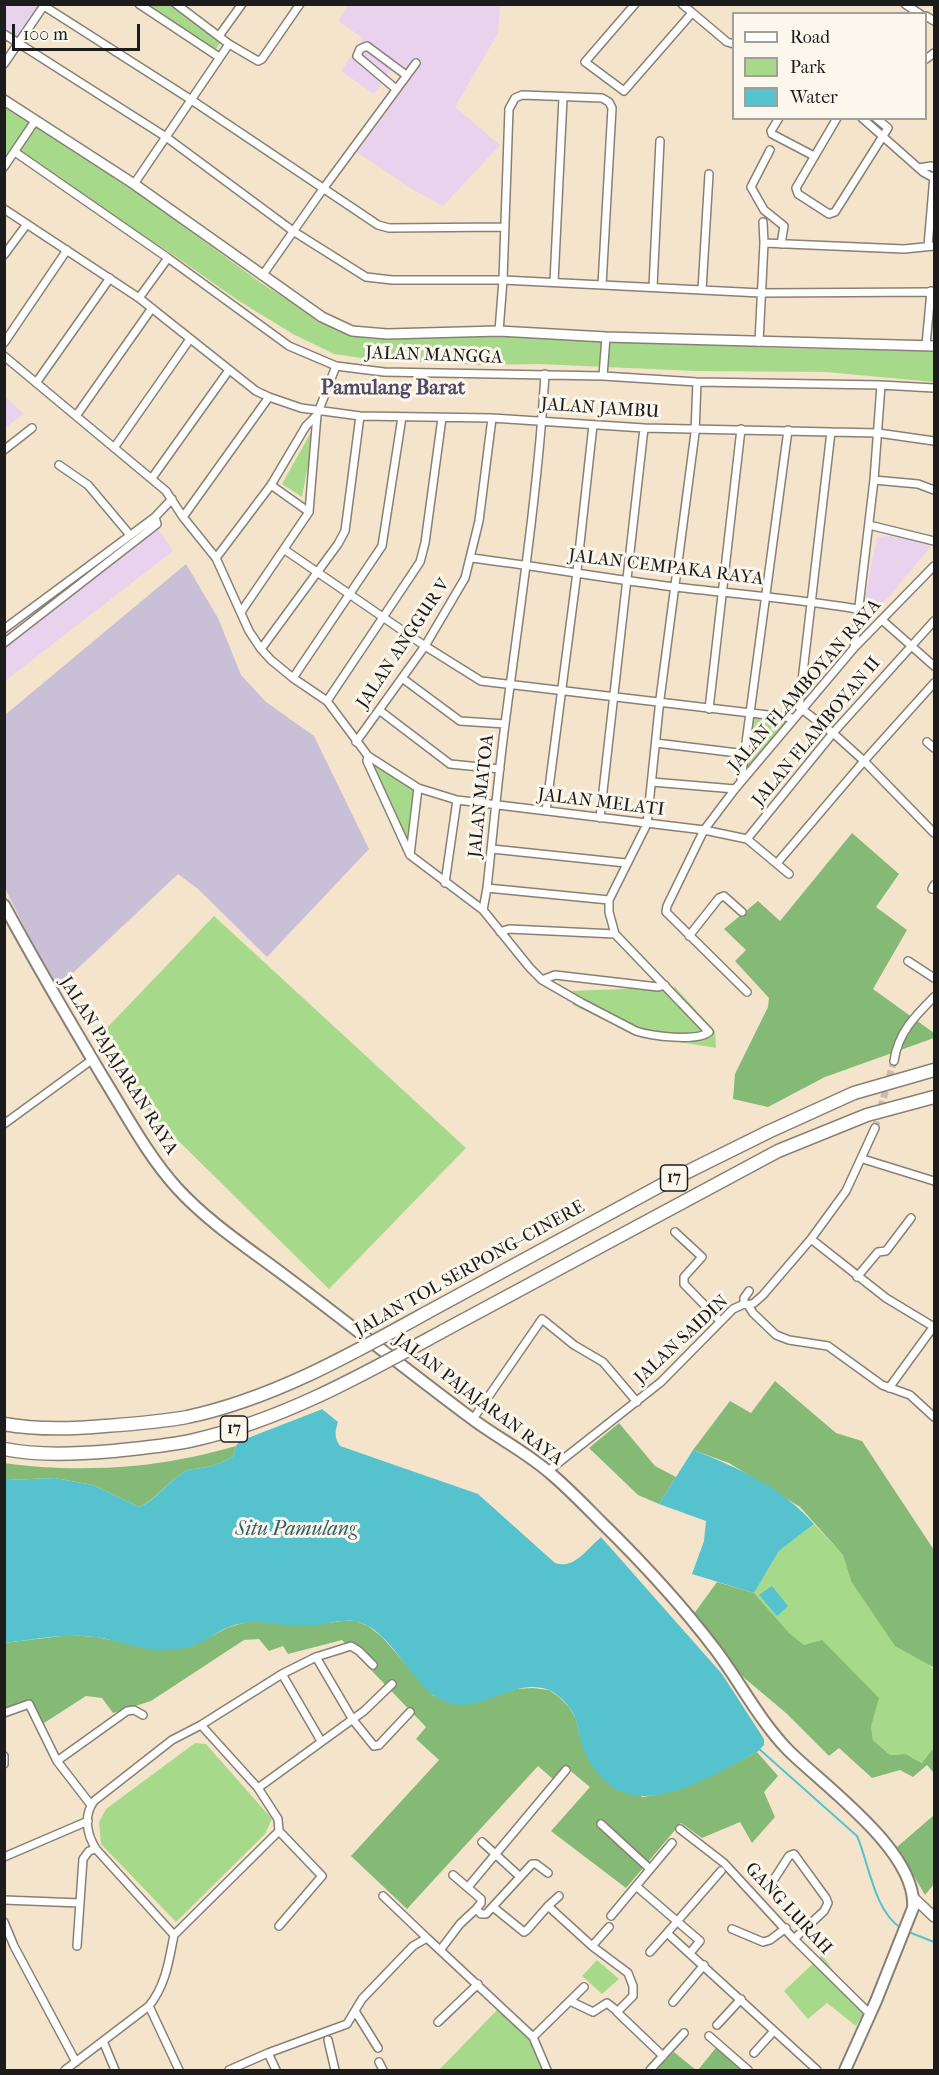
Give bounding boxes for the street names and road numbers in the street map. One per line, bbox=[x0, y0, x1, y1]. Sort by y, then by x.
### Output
street label: JALAN MANGGA bbox=[365, 343, 503, 369]
street label: JALAN JAMBU bbox=[540, 394, 660, 424]
street label: JALAN CEMPAKA RAYA bbox=[567, 545, 765, 591]
street label: JALAN ANGGUR V bbox=[353, 575, 455, 713]
street label: JALAN FLAMBOYAN RAYA bbox=[724, 595, 886, 777]
street label: JALAN FLAMBOYAN II bbox=[748, 653, 886, 811]
street label: JALAN MATOA bbox=[465, 733, 499, 859]
street label: JALAN MELATI bbox=[536, 785, 666, 821]
street label: JALAN PAJAJARAN RAYA bbox=[54, 973, 182, 1159]
road number: 17 bbox=[660, 1165, 688, 1191]
street label: JALAN TOL SERPONG–CINERE bbox=[351, 1197, 589, 1341]
street label: JALAN SAIDIN bbox=[630, 1291, 734, 1389]
street label: JALAN PAJAJARAN RAYA bbox=[389, 1329, 567, 1471]
road number: 17 bbox=[220, 1416, 248, 1442]
street label: GANG LURAH bbox=[740, 1858, 836, 1960]

